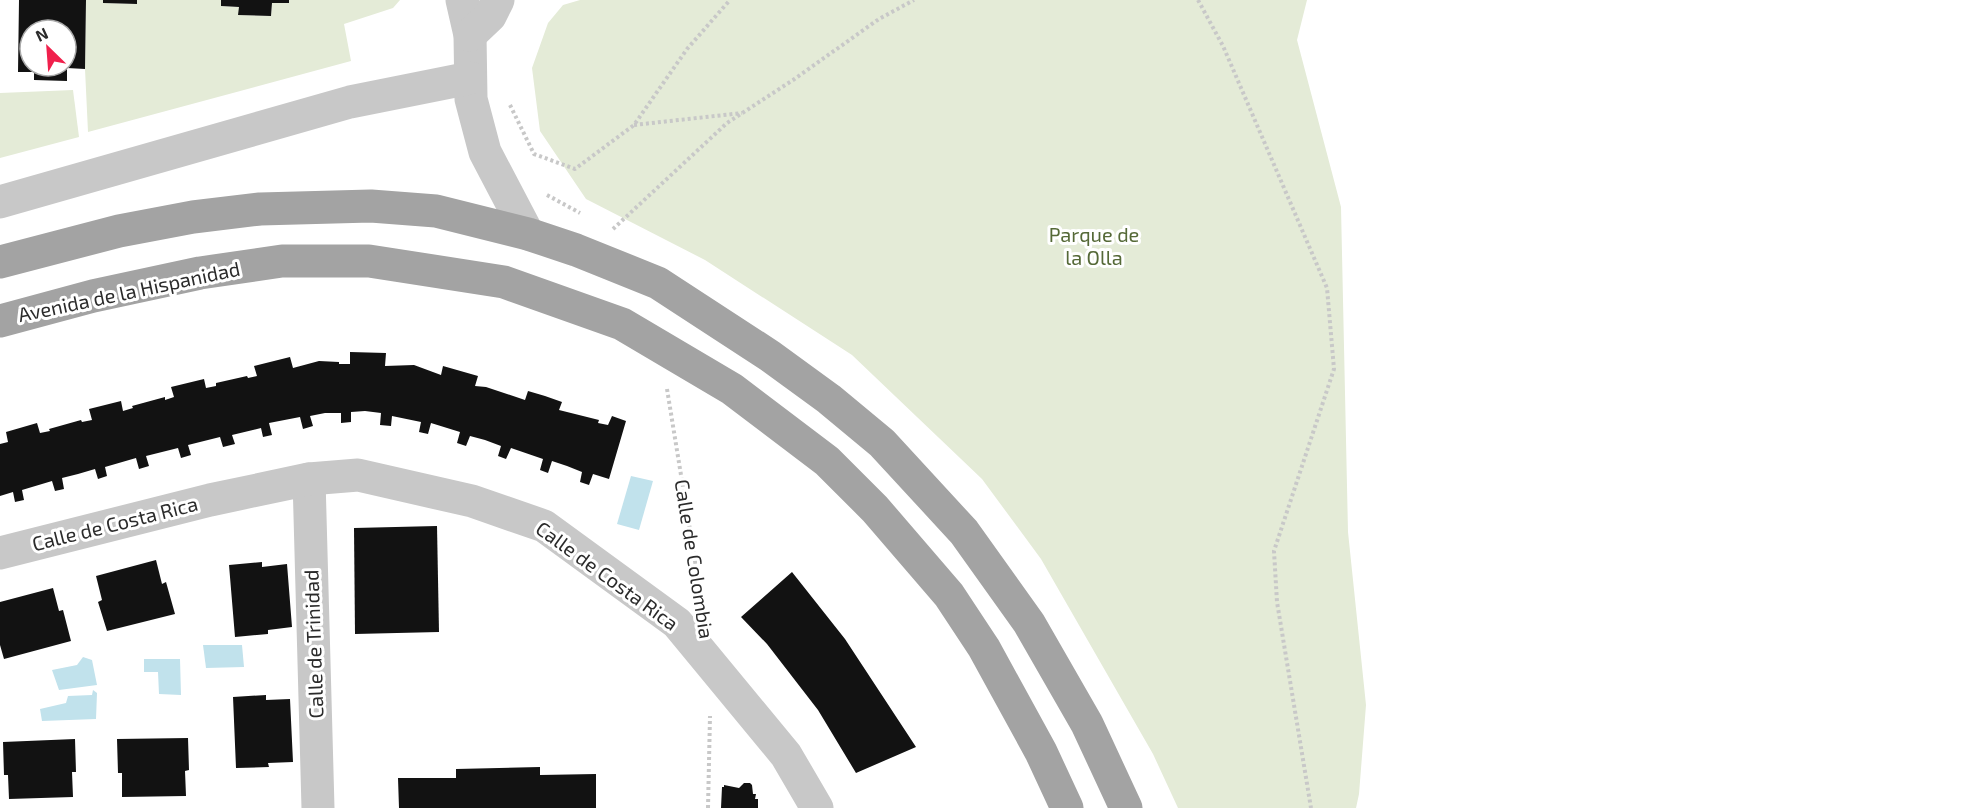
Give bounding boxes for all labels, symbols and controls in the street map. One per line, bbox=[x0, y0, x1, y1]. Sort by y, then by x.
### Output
north arrow bbox=[18, 18, 78, 78]
text: N bbox=[32, 23, 51, 45]
park label: Parque de la Olla bbox=[1049, 222, 1139, 269]
street label: Avenida de la Hispanidad bbox=[16, 256, 242, 326]
street label: Calle de Colombia bbox=[671, 477, 719, 640]
street label: Calle de Costa Rica bbox=[29, 491, 200, 555]
street label: Calle de Costa Rica bbox=[532, 515, 683, 635]
street label: Calle de Trinidad bbox=[298, 569, 328, 719]

